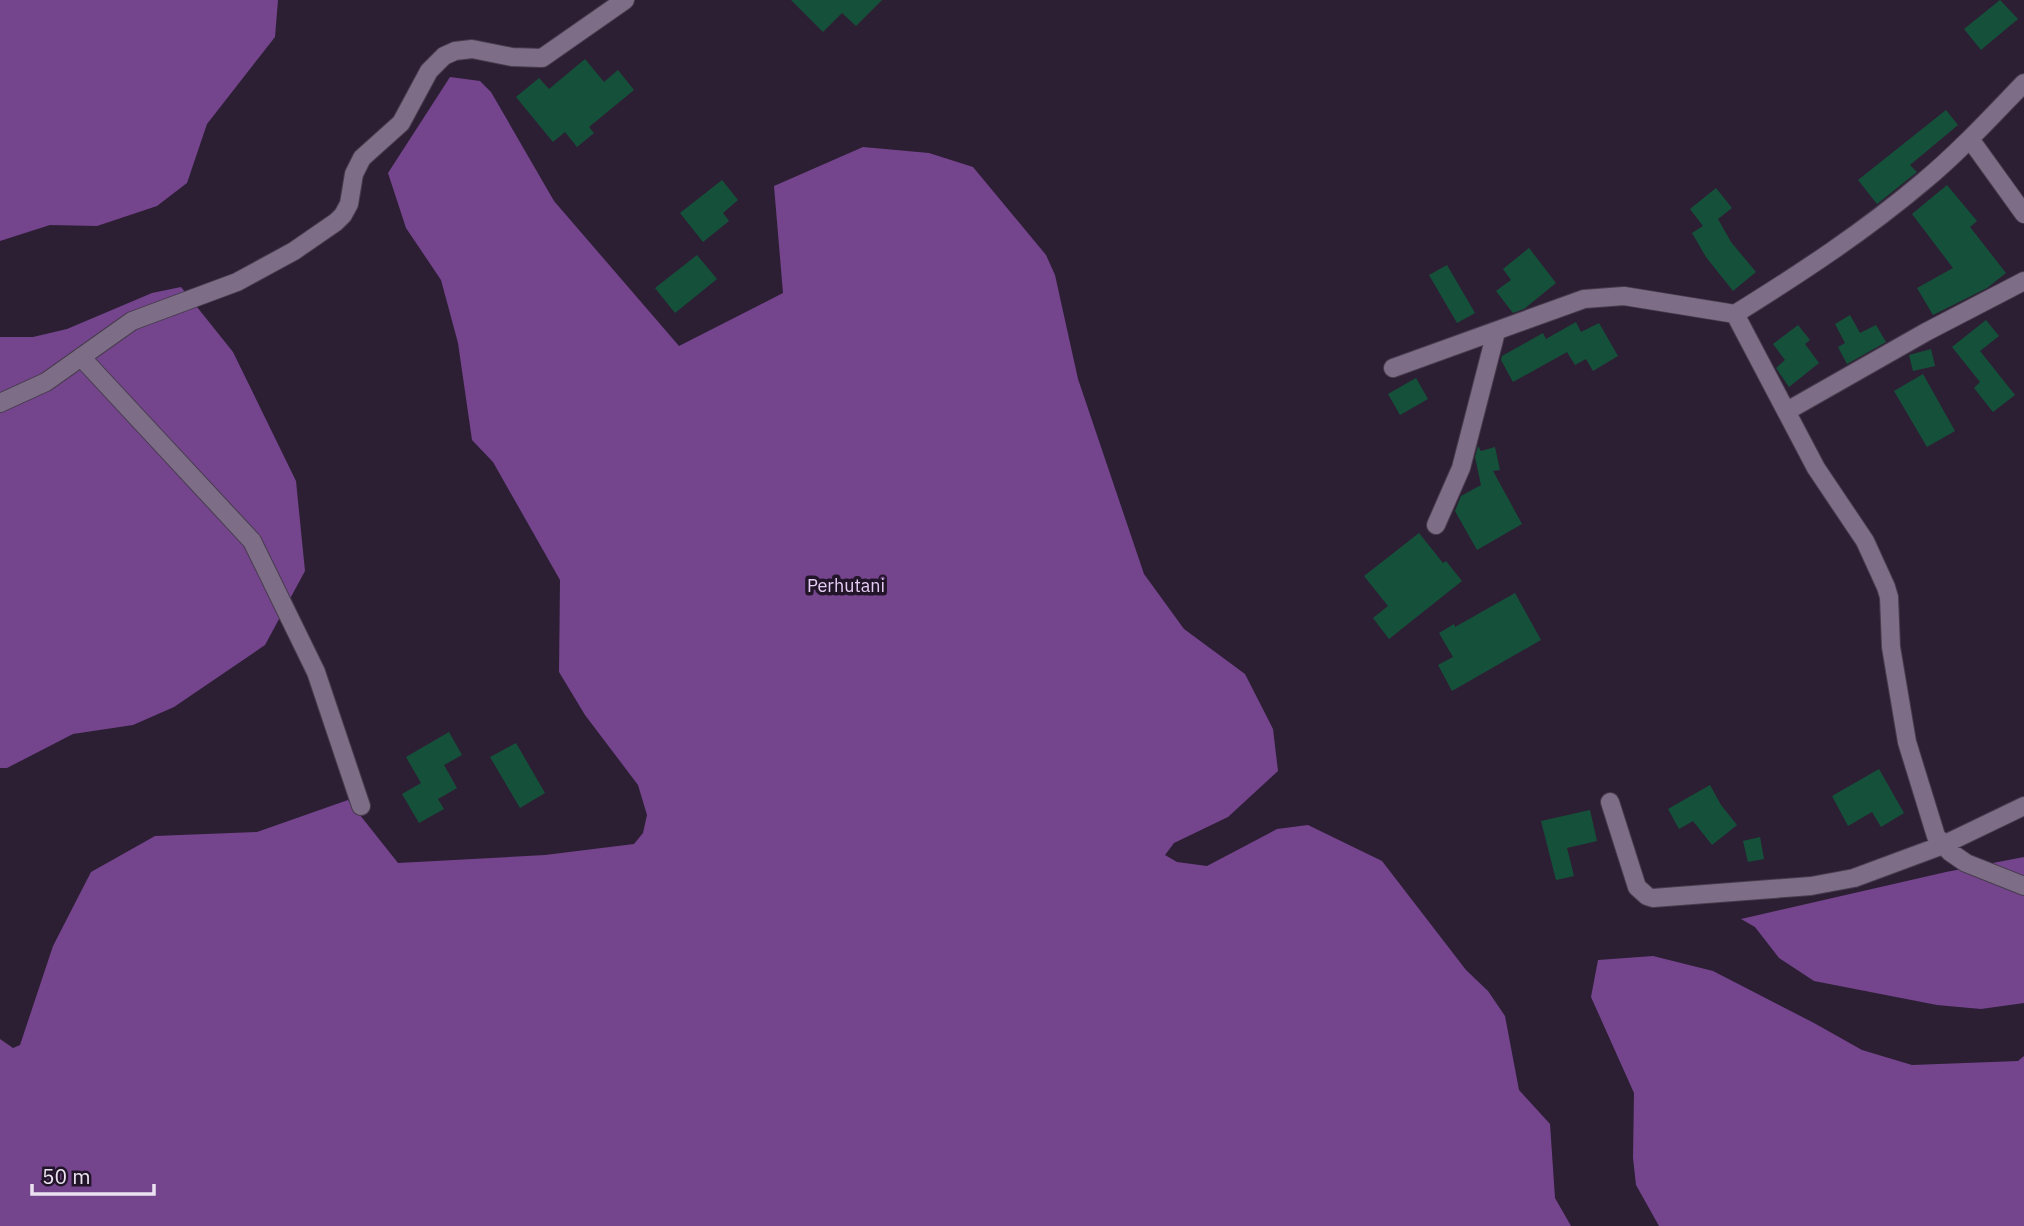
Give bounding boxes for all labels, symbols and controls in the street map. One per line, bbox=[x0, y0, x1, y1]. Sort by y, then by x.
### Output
park label: Perhutani bbox=[807, 574, 885, 597]
scale bar bbox=[32, 1152, 154, 1196]
text: 50 m bbox=[42, 1162, 91, 1190]

